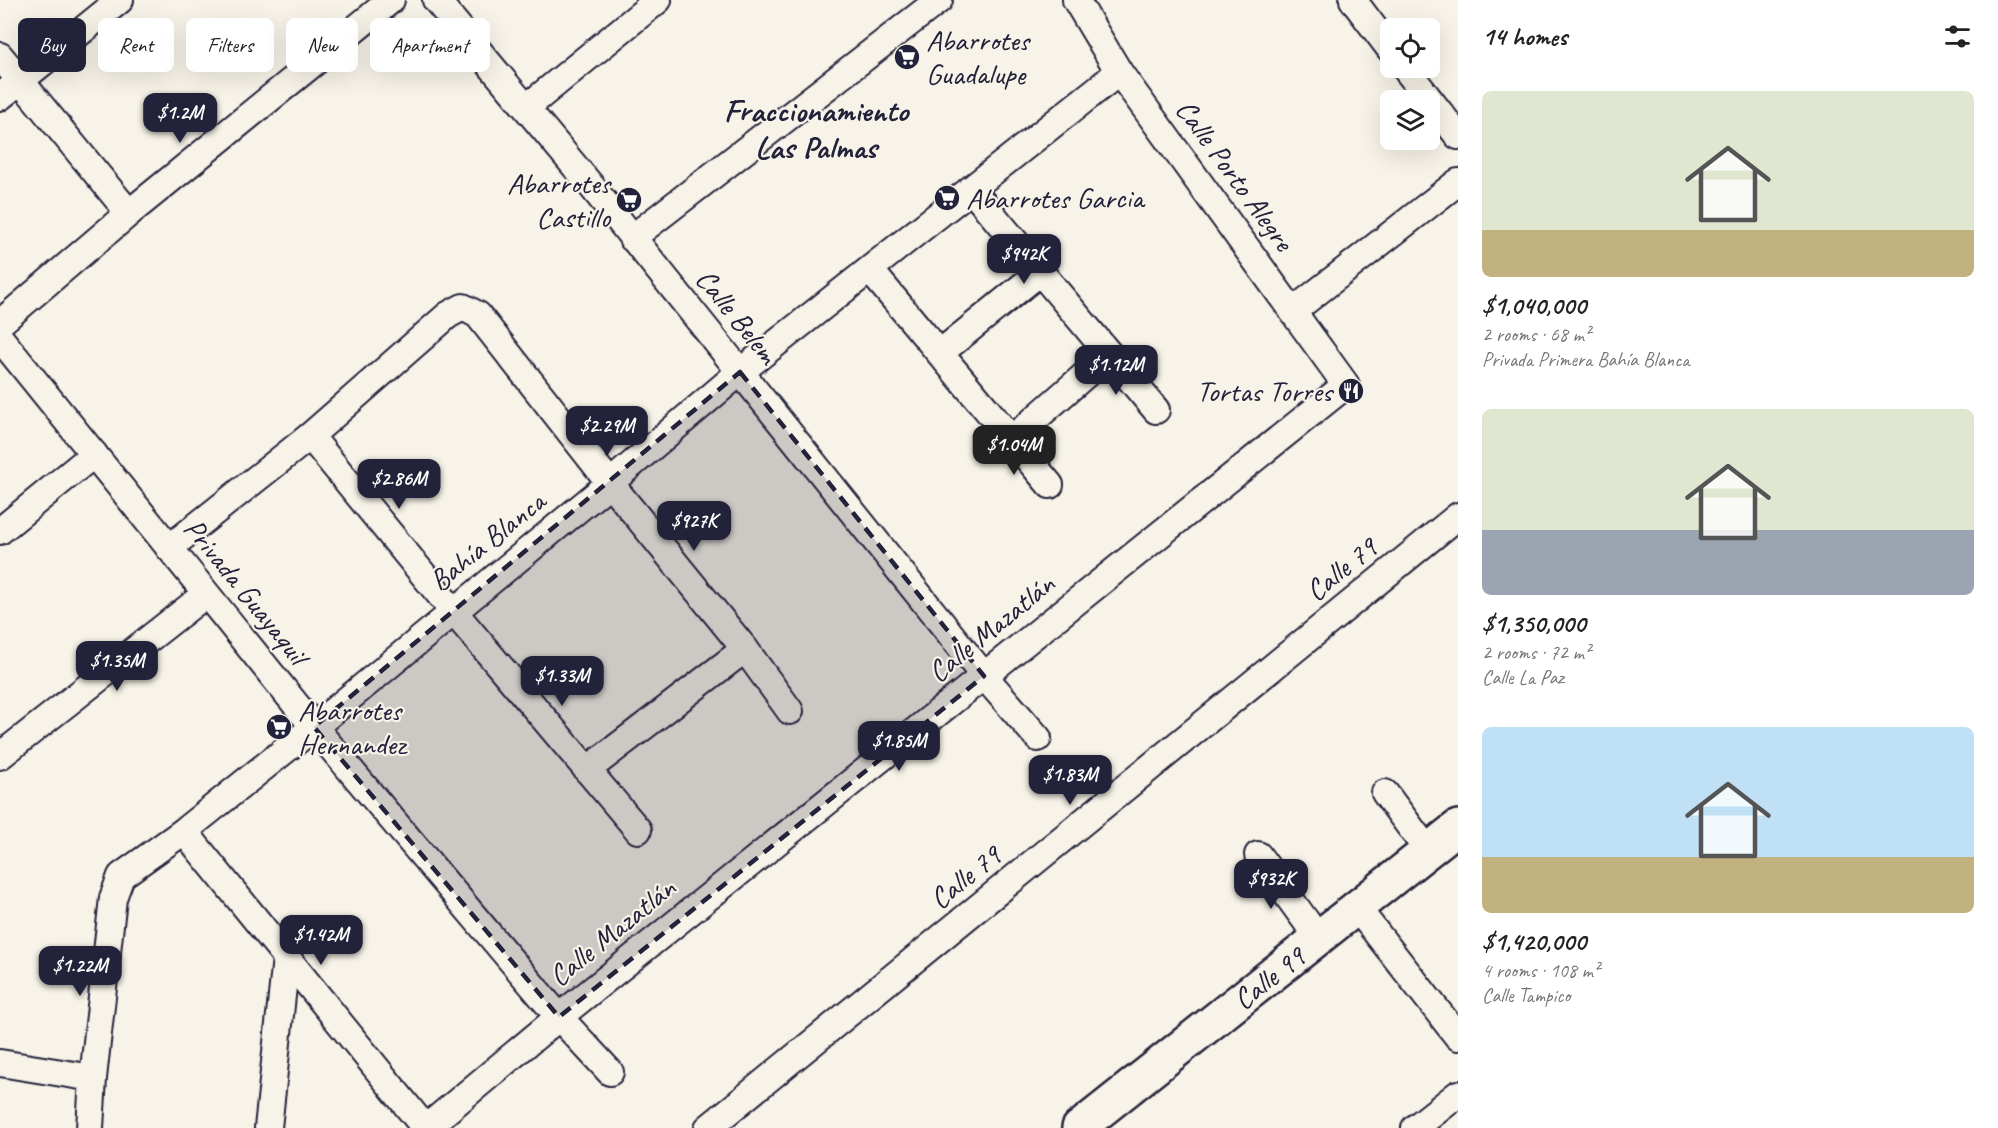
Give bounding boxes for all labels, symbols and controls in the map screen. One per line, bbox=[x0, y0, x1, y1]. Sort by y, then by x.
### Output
chip: Buy bbox=[18, 18, 86, 72]
chip: Rent bbox=[98, 18, 174, 72]
chip: Filters bbox=[186, 18, 274, 72]
chip: New bbox=[286, 18, 358, 72]
chip: Apartment bbox=[370, 18, 490, 72]
map controls bbox=[1380, 18, 1440, 150]
button: locate bbox=[1380, 18, 1440, 78]
text: 14 homes bbox=[1482, 20, 1567, 53]
icon: filters bbox=[1941, 20, 1974, 53]
place label: Abarrotes Guadalupe bbox=[926, 21, 1032, 93]
supermarket icon: Abarrotes Guadalupe bbox=[892, 42, 922, 72]
district label: Fraccionamiento Las Palmas bbox=[724, 90, 911, 168]
button: layers bbox=[1380, 90, 1440, 150]
street label: Calle Porto Alegre bbox=[1167, 92, 1304, 260]
pin: $1.2M bbox=[138, 93, 222, 144]
text: $1.2M bbox=[157, 100, 203, 125]
icon: home bbox=[1674, 130, 1782, 238]
place label: Abarrotes Castillo bbox=[507, 164, 613, 236]
place label: Abarrotes Garcia bbox=[966, 179, 1146, 217]
supermarket icon: Abarrotes Garcia bbox=[932, 183, 962, 213]
supermarket icon: Abarrotes Castillo bbox=[614, 185, 644, 215]
pin: $942K bbox=[982, 234, 1066, 285]
text: $942K bbox=[1001, 241, 1047, 266]
street label: Calle Belem bbox=[687, 261, 788, 373]
text: $1,040,000 bbox=[1482, 289, 1586, 322]
text: 2 rooms · 68 m² bbox=[1482, 322, 1590, 347]
pin: $1.12M bbox=[1067, 345, 1165, 396]
text: Privada Primera Bahía Blanca bbox=[1482, 347, 1690, 372]
text: $1.12M bbox=[1089, 352, 1143, 377]
place label: Tortas Torres bbox=[1197, 372, 1335, 410]
restaurant icon: Tortas Torres bbox=[1336, 376, 1366, 406]
pin: $2.29M bbox=[558, 406, 656, 457]
text: $2.29M bbox=[580, 413, 634, 438]
pin: $1.04M bbox=[965, 425, 1063, 476]
text: $1.04M bbox=[987, 432, 1041, 457]
icon: home bbox=[1674, 448, 1782, 556]
pin: $2.86M bbox=[350, 459, 448, 510]
text: $2.86M bbox=[372, 466, 426, 491]
street label: Bahía Blanca bbox=[421, 481, 555, 599]
pin: $927K bbox=[652, 501, 736, 552]
text: $927K bbox=[671, 508, 717, 533]
street label: Privada Guayaquil bbox=[175, 510, 320, 676]
street label: Calle 79 bbox=[1297, 527, 1387, 609]
street label: Calle Mazatlán bbox=[920, 564, 1063, 691]
text: $1,350,000 bbox=[1482, 607, 1585, 640]
text: 2 rooms · 72 m² bbox=[1482, 640, 1590, 665]
pin: $1.35M bbox=[68, 641, 166, 692]
text: $1.35M bbox=[90, 648, 144, 673]
pin: $1.33M bbox=[513, 656, 611, 707]
text: $1.33M bbox=[535, 663, 589, 688]
text: Calle La Paz bbox=[1482, 665, 1564, 690]
place label: Abarrotes Hernandez bbox=[298, 691, 408, 763]
supermarket icon: Abarrotes Hernandez bbox=[264, 712, 294, 742]
pin: $1.85M bbox=[850, 721, 948, 772]
text: $1.85M bbox=[872, 728, 926, 753]
pin: $1.83M bbox=[1021, 755, 1119, 806]
text: $1.83M bbox=[1043, 762, 1097, 787]
icon: home bbox=[1674, 766, 1782, 874]
street label: Calle 79 bbox=[921, 835, 1011, 917]
pin: $932K bbox=[1229, 859, 1313, 910]
text: $932K bbox=[1248, 866, 1294, 891]
street label: Calle Mazatlán bbox=[541, 868, 684, 995]
pin: $1.42M bbox=[272, 915, 370, 966]
text: $1.42M bbox=[294, 922, 348, 947]
text: $1,420,000 bbox=[1482, 925, 1586, 958]
street label: Calle 99 bbox=[1225, 936, 1315, 1018]
pin: $1.22M bbox=[31, 946, 129, 997]
text: $1.22M bbox=[53, 953, 107, 978]
text: 4 rooms · 108 m² bbox=[1482, 958, 1599, 983]
text: Calle Tampico bbox=[1482, 983, 1570, 1008]

